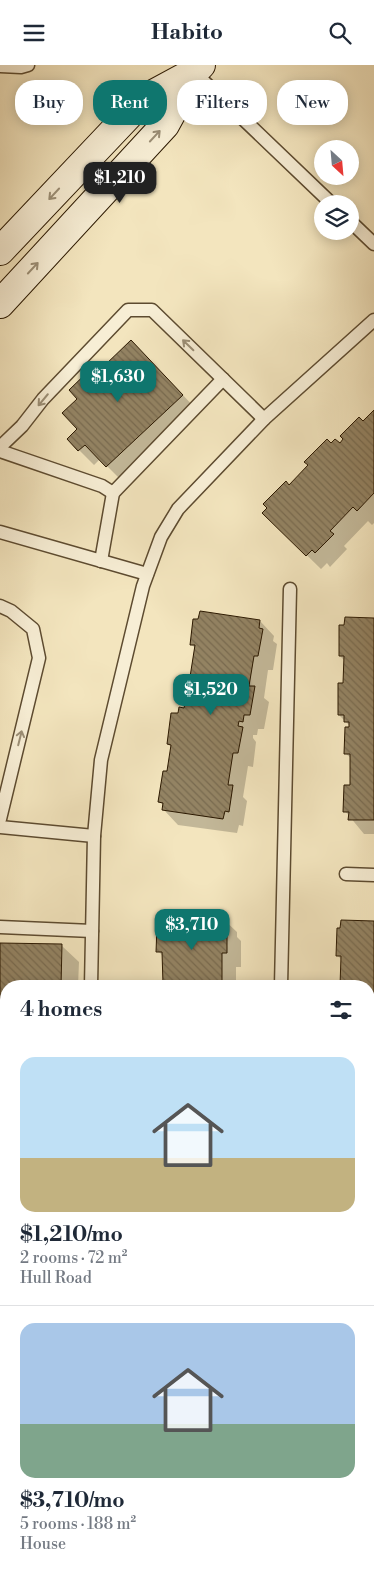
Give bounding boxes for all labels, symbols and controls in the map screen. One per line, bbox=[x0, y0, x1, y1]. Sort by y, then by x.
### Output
icon: menu bbox=[20, 19, 48, 47]
text: Habito bbox=[151, 19, 223, 46]
icon: search bbox=[326, 19, 354, 47]
chip: Buy bbox=[15, 80, 83, 125]
chip: Rent bbox=[93, 80, 167, 125]
chip: Filters bbox=[177, 80, 267, 125]
chip: New bbox=[277, 80, 348, 125]
one-way arrow bbox=[149, 129, 161, 142]
north arrow bbox=[314, 140, 359, 185]
map controls bbox=[314, 140, 359, 240]
pin: $1,210 bbox=[79, 161, 161, 204]
text: $1,210 bbox=[94, 168, 146, 188]
one-way arrow bbox=[48, 188, 60, 201]
button: layers bbox=[314, 195, 359, 240]
one-way arrow bbox=[27, 261, 39, 274]
one-way arrow bbox=[182, 339, 194, 351]
pin: $1,630 bbox=[77, 361, 159, 403]
text: $1,630 bbox=[91, 367, 145, 387]
one-way arrow bbox=[37, 393, 48, 406]
pin: $1,520 bbox=[170, 673, 252, 716]
text: $1,520 bbox=[184, 680, 238, 700]
one-way arrow bbox=[16, 730, 25, 746]
pin: $3,710 bbox=[151, 909, 233, 951]
text: $3,710 bbox=[166, 915, 218, 935]
icon: filters bbox=[327, 996, 355, 1024]
text: 4 homes bbox=[20, 997, 102, 1023]
icon: home bbox=[143, 1090, 233, 1180]
text: $1,210/mo bbox=[20, 1222, 123, 1248]
text: 2 rooms · 72 m² bbox=[20, 1248, 127, 1268]
text: Hull Road bbox=[20, 1268, 92, 1288]
icon: home bbox=[143, 1355, 233, 1445]
text: $3,710/mo bbox=[20, 1488, 125, 1514]
text: 5 rooms · 188 m² bbox=[20, 1514, 136, 1534]
text: House bbox=[20, 1534, 66, 1554]

